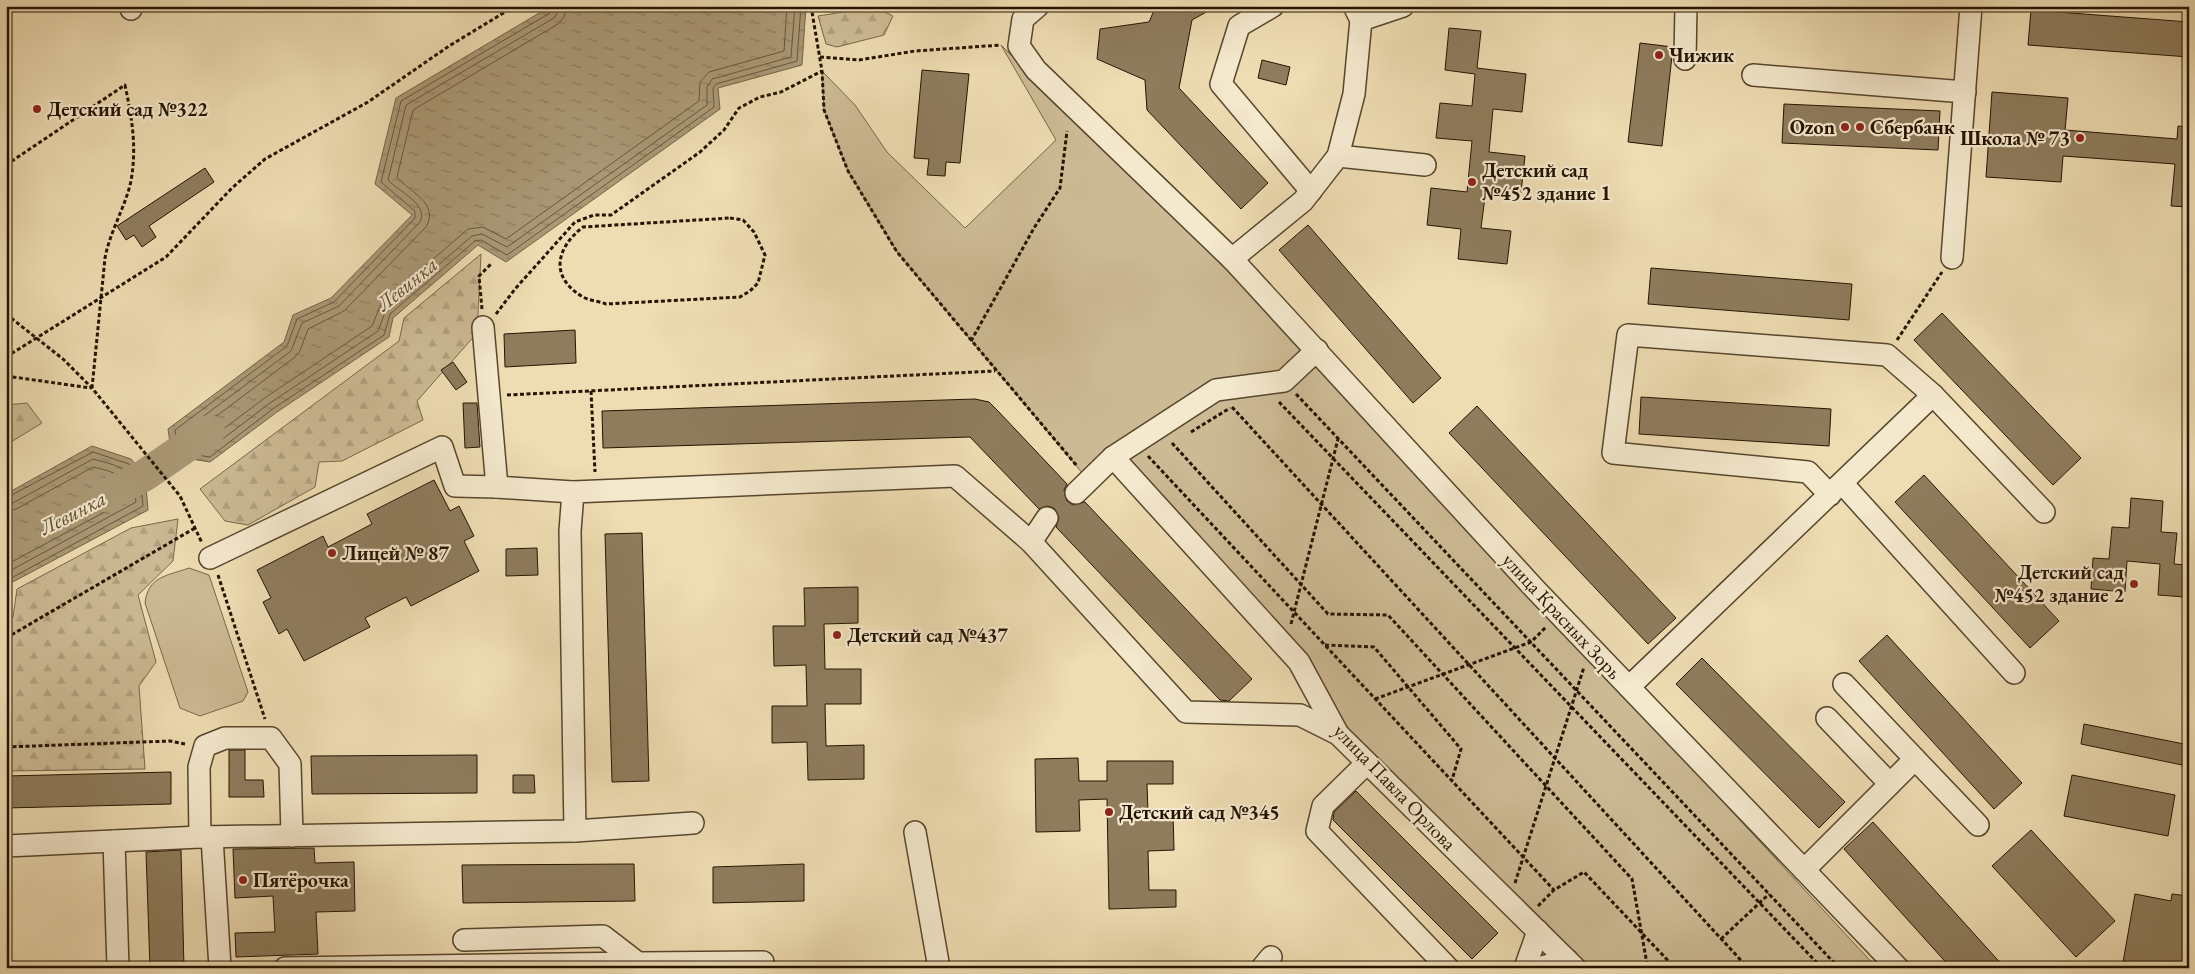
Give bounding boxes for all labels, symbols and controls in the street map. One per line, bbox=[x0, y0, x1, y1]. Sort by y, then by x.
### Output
place label: Чижик bbox=[1669, 42, 1734, 68]
marker: Чижик bbox=[1653, 49, 1665, 61]
place label: Детский сад №322 bbox=[47, 96, 208, 122]
marker: Детский сад №322 bbox=[31, 103, 43, 115]
place label: Ozon bbox=[1790, 114, 1835, 140]
place label: Сбербанк bbox=[1870, 114, 1955, 140]
marker: Ozon bbox=[1839, 121, 1851, 133]
marker: Сбербанк bbox=[1854, 121, 1866, 133]
place label: Школа № 73 bbox=[1960, 125, 2070, 151]
marker: Школа № 73 bbox=[2074, 132, 2086, 144]
place label: Детский сад №452 здание 1 bbox=[1482, 157, 1611, 206]
marker: Детский сад №452 здание 1 bbox=[1466, 176, 1478, 188]
water label: Левинка bbox=[370, 251, 443, 317]
water label: Левинка bbox=[34, 484, 111, 541]
place label: Лицей № 87 bbox=[342, 540, 449, 566]
marker: Лицей № 87 bbox=[326, 547, 338, 559]
street label: улица Красных Зорь bbox=[1497, 547, 1627, 685]
place label: Детский сад №452 здание 2 bbox=[1995, 559, 2124, 608]
marker: Детский сад №452 здание 2 bbox=[2128, 578, 2140, 590]
place label: Детский сад №437 bbox=[847, 622, 1008, 648]
marker: Детский сад №437 bbox=[831, 629, 843, 641]
street label: улица Павла Орлова bbox=[1328, 718, 1462, 856]
place label: Детский сад №345 bbox=[1119, 799, 1280, 825]
marker: Детский сад №345 bbox=[1103, 806, 1115, 818]
place label: Пятёрочка bbox=[253, 867, 349, 893]
marker: Пятёрочка bbox=[237, 874, 249, 886]

